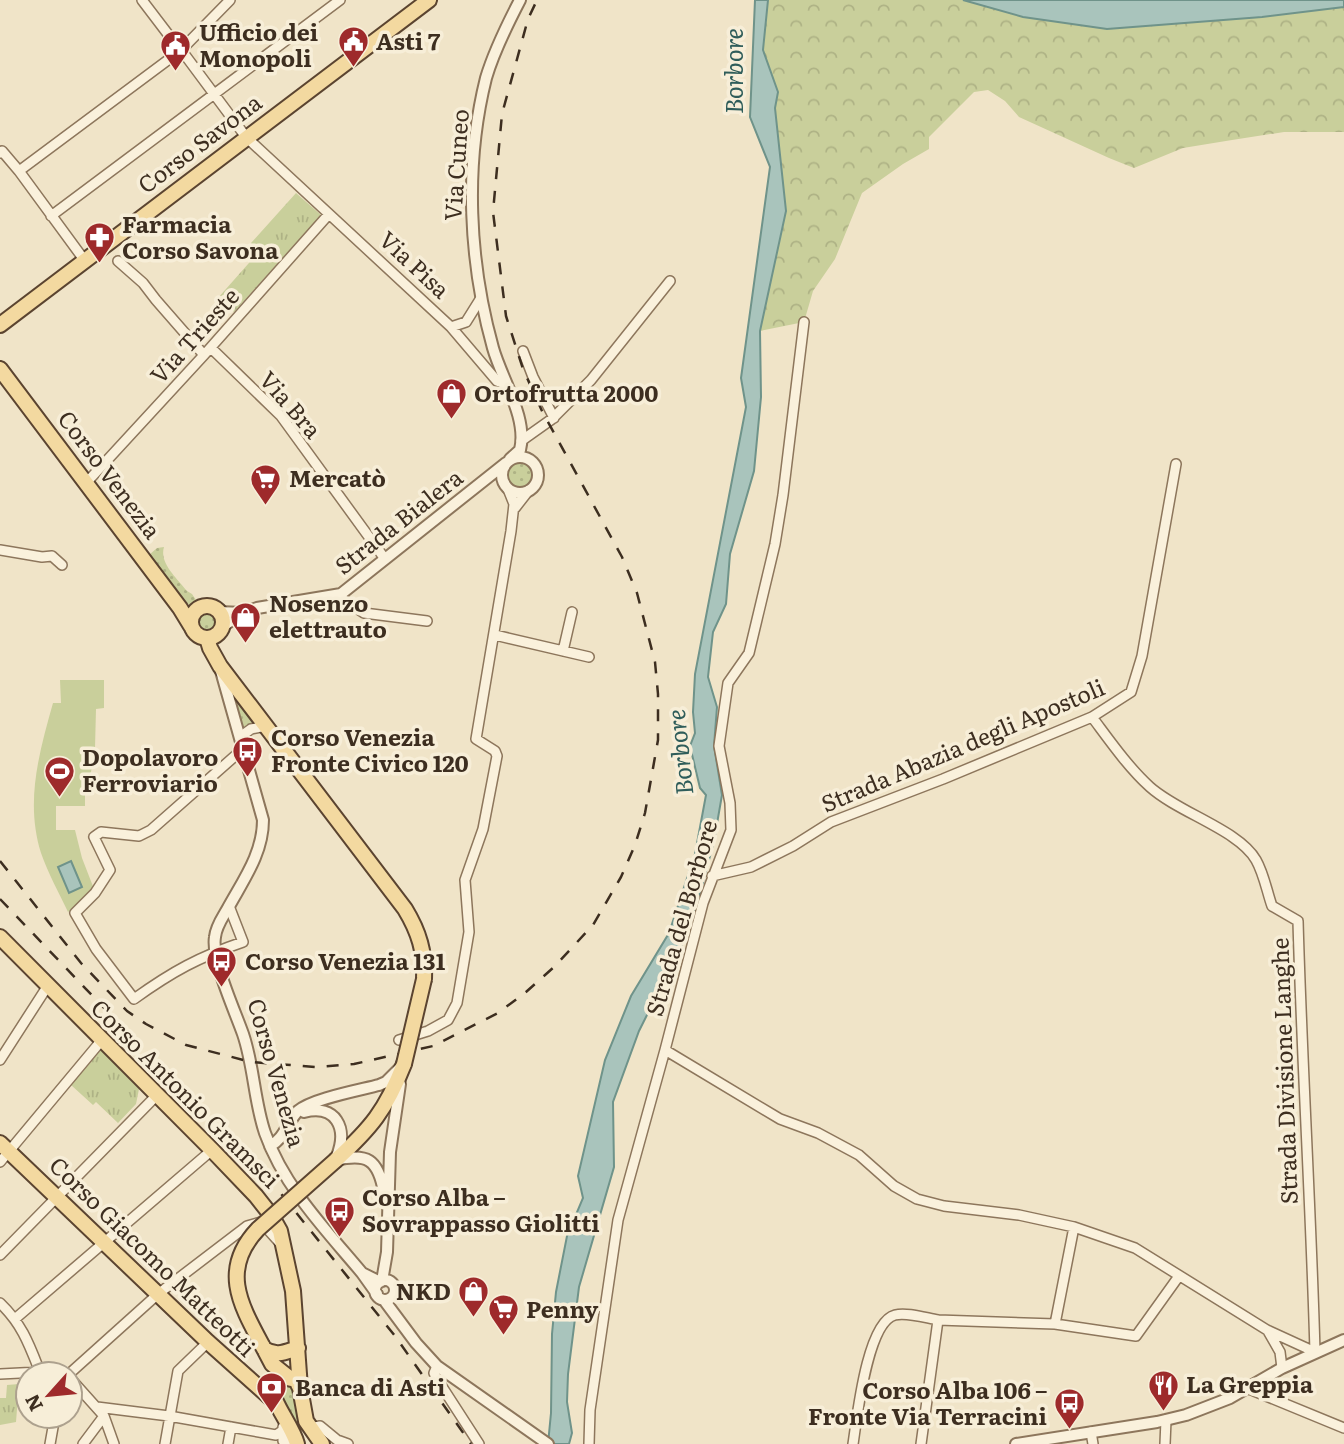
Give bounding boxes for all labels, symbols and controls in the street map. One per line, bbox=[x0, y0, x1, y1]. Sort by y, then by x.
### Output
place label: Ufficio dei Monopoli bbox=[199, 14, 318, 74]
place label: Asti 7 bbox=[376, 23, 441, 57]
public building icon: Asti 7 bbox=[336, 25, 370, 69]
water label: Borbore bbox=[715, 28, 750, 114]
public building icon: Ufficio dei Monopoli bbox=[159, 29, 193, 73]
street label: Corso Savona bbox=[130, 84, 268, 200]
street label: Via Cuneo bbox=[434, 108, 476, 222]
place label: Farmacia Corso Savona bbox=[122, 206, 279, 266]
pharmacy icon: Farmacia Corso Savona bbox=[82, 221, 116, 265]
street label: Via Pisa bbox=[372, 222, 459, 306]
street label: Via Trieste bbox=[141, 279, 246, 390]
street label: Via Bra bbox=[253, 362, 331, 445]
place label: Ortofrutta 2000 bbox=[474, 375, 658, 409]
shop icon: Ortofrutta 2000 bbox=[434, 377, 468, 421]
street label: Corso Venezia bbox=[51, 402, 171, 546]
street label: Strada Bialera bbox=[327, 459, 469, 581]
place label: Mercatò bbox=[289, 460, 386, 494]
supermarket icon: Mercatò bbox=[249, 462, 283, 506]
place label: Nosenzo elettrauto bbox=[269, 585, 387, 645]
shop icon: Nosenzo elettrauto bbox=[229, 600, 263, 644]
street label: Strada Abazia degli Apostoli bbox=[815, 669, 1110, 819]
water label: Borbore bbox=[657, 708, 700, 797]
place label: Corso Venezia Fronte Civico 120 bbox=[271, 719, 469, 779]
bus stop icon: Corso Venezia Fronte Civico 120 bbox=[231, 734, 265, 778]
place label: Dopolavoro Ferroviario bbox=[82, 739, 218, 799]
sports icon: Dopolavoro Ferroviario bbox=[42, 754, 76, 798]
street label: Strada del Borbore bbox=[636, 815, 724, 1020]
street label: Strada Divisione Langhe bbox=[1261, 937, 1305, 1205]
place label: Corso Venezia 131 bbox=[245, 943, 446, 977]
bus stop icon: Corso Venezia 131 bbox=[205, 945, 239, 989]
street label: Corso Antonio Gramsci bbox=[84, 990, 289, 1195]
street label: Corso Venezia bbox=[240, 994, 316, 1151]
street label: Corso Giacomo Matteotti bbox=[43, 1148, 264, 1363]
place label: Corso Alba – Sovrappasso Giolitti bbox=[362, 1179, 600, 1239]
bus stop icon: Corso Alba – Sovrappasso Giolitti bbox=[322, 1194, 356, 1238]
place label: NKD bbox=[396, 1273, 451, 1307]
shop icon: NKD bbox=[457, 1275, 491, 1319]
place label: Penny bbox=[526, 1291, 598, 1325]
supermarket icon: Penny bbox=[486, 1293, 520, 1337]
north arrow bbox=[14, 1360, 84, 1430]
place label: La Greppia bbox=[1186, 1366, 1314, 1400]
restaurant icon: La Greppia bbox=[1146, 1368, 1180, 1412]
place label: Banca di Asti bbox=[295, 1369, 445, 1403]
bank icon: Banca di Asti bbox=[255, 1371, 289, 1415]
place label: Corso Alba 106 – Fronte Via Terracini bbox=[808, 1372, 1047, 1432]
bus stop icon: Corso Alba 106 – Fronte Via Terracini bbox=[1053, 1387, 1087, 1431]
text: N bbox=[17, 1390, 49, 1417]

